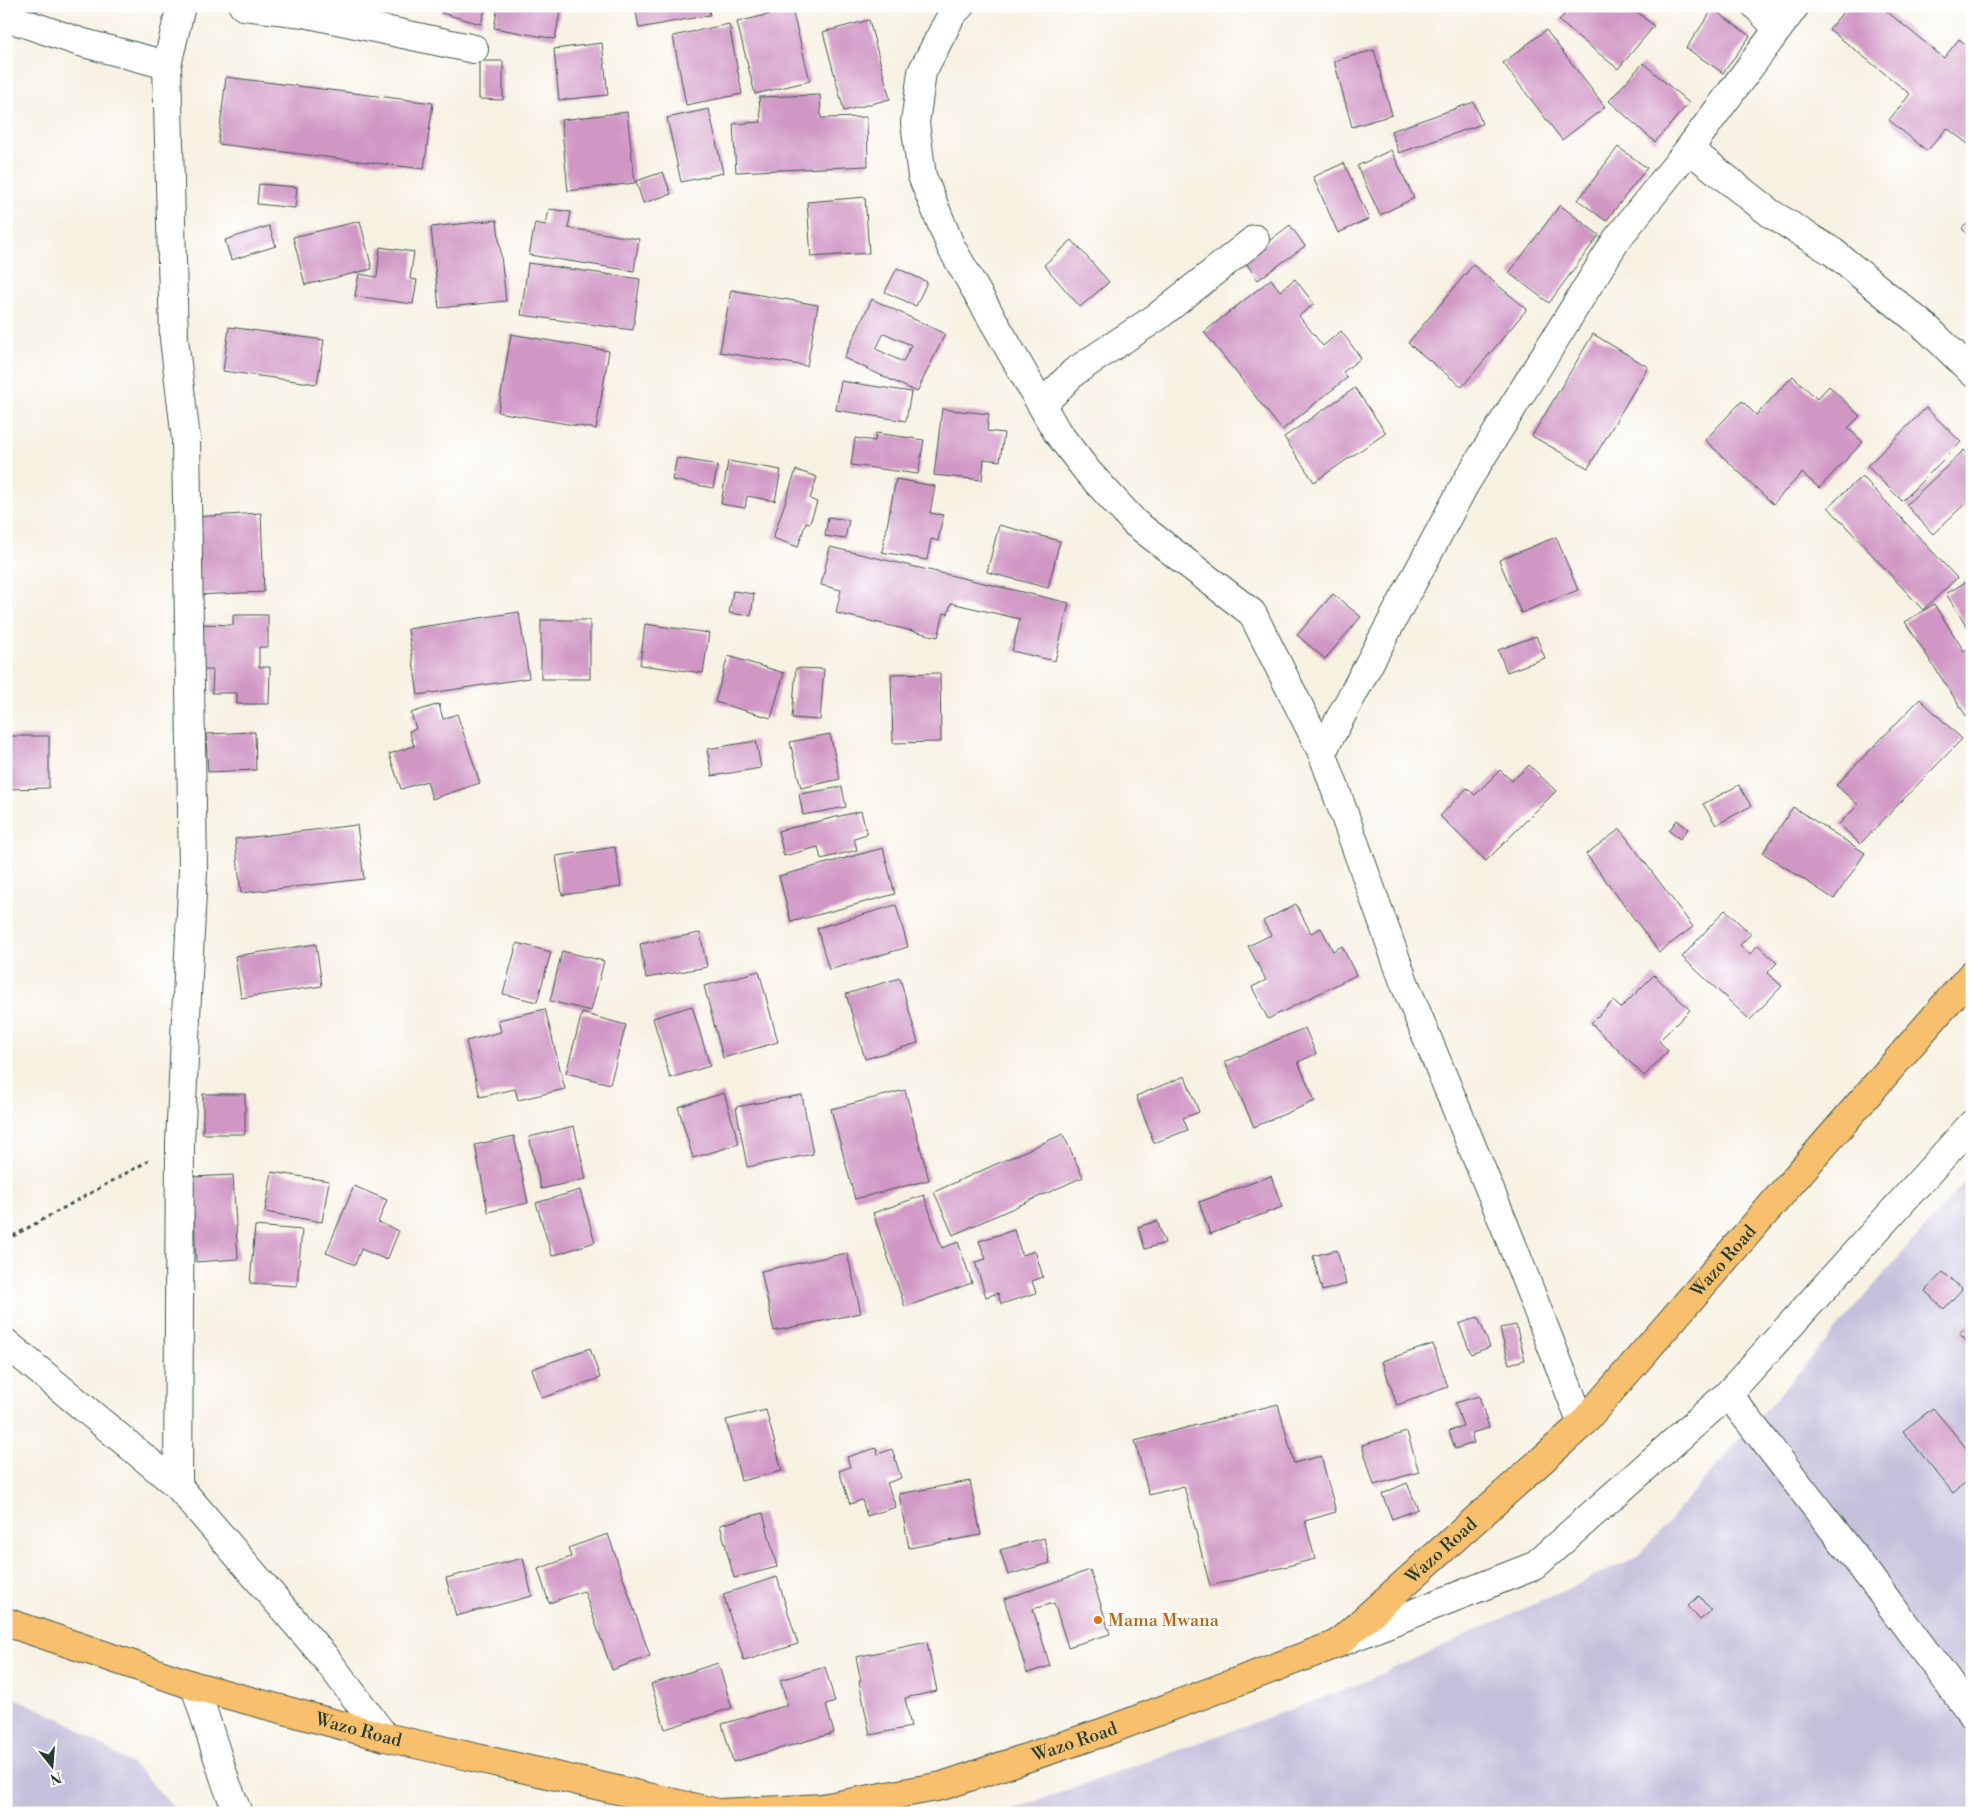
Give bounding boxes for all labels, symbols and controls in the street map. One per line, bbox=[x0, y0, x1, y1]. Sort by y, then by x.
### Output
street label: Wazo Road bbox=[1685, 1220, 1762, 1303]
street label: Wazo Road bbox=[1400, 1512, 1483, 1590]
place label: Mama Mwana bbox=[1108, 1609, 1220, 1632]
marker: Mama Mwana bbox=[1092, 1614, 1104, 1626]
street label: Wazo Road bbox=[312, 1708, 405, 1753]
street label: Wazo Road bbox=[1028, 1717, 1121, 1767]
north arrow bbox=[28, 1742, 78, 1792]
text: N bbox=[48, 1767, 63, 1788]

